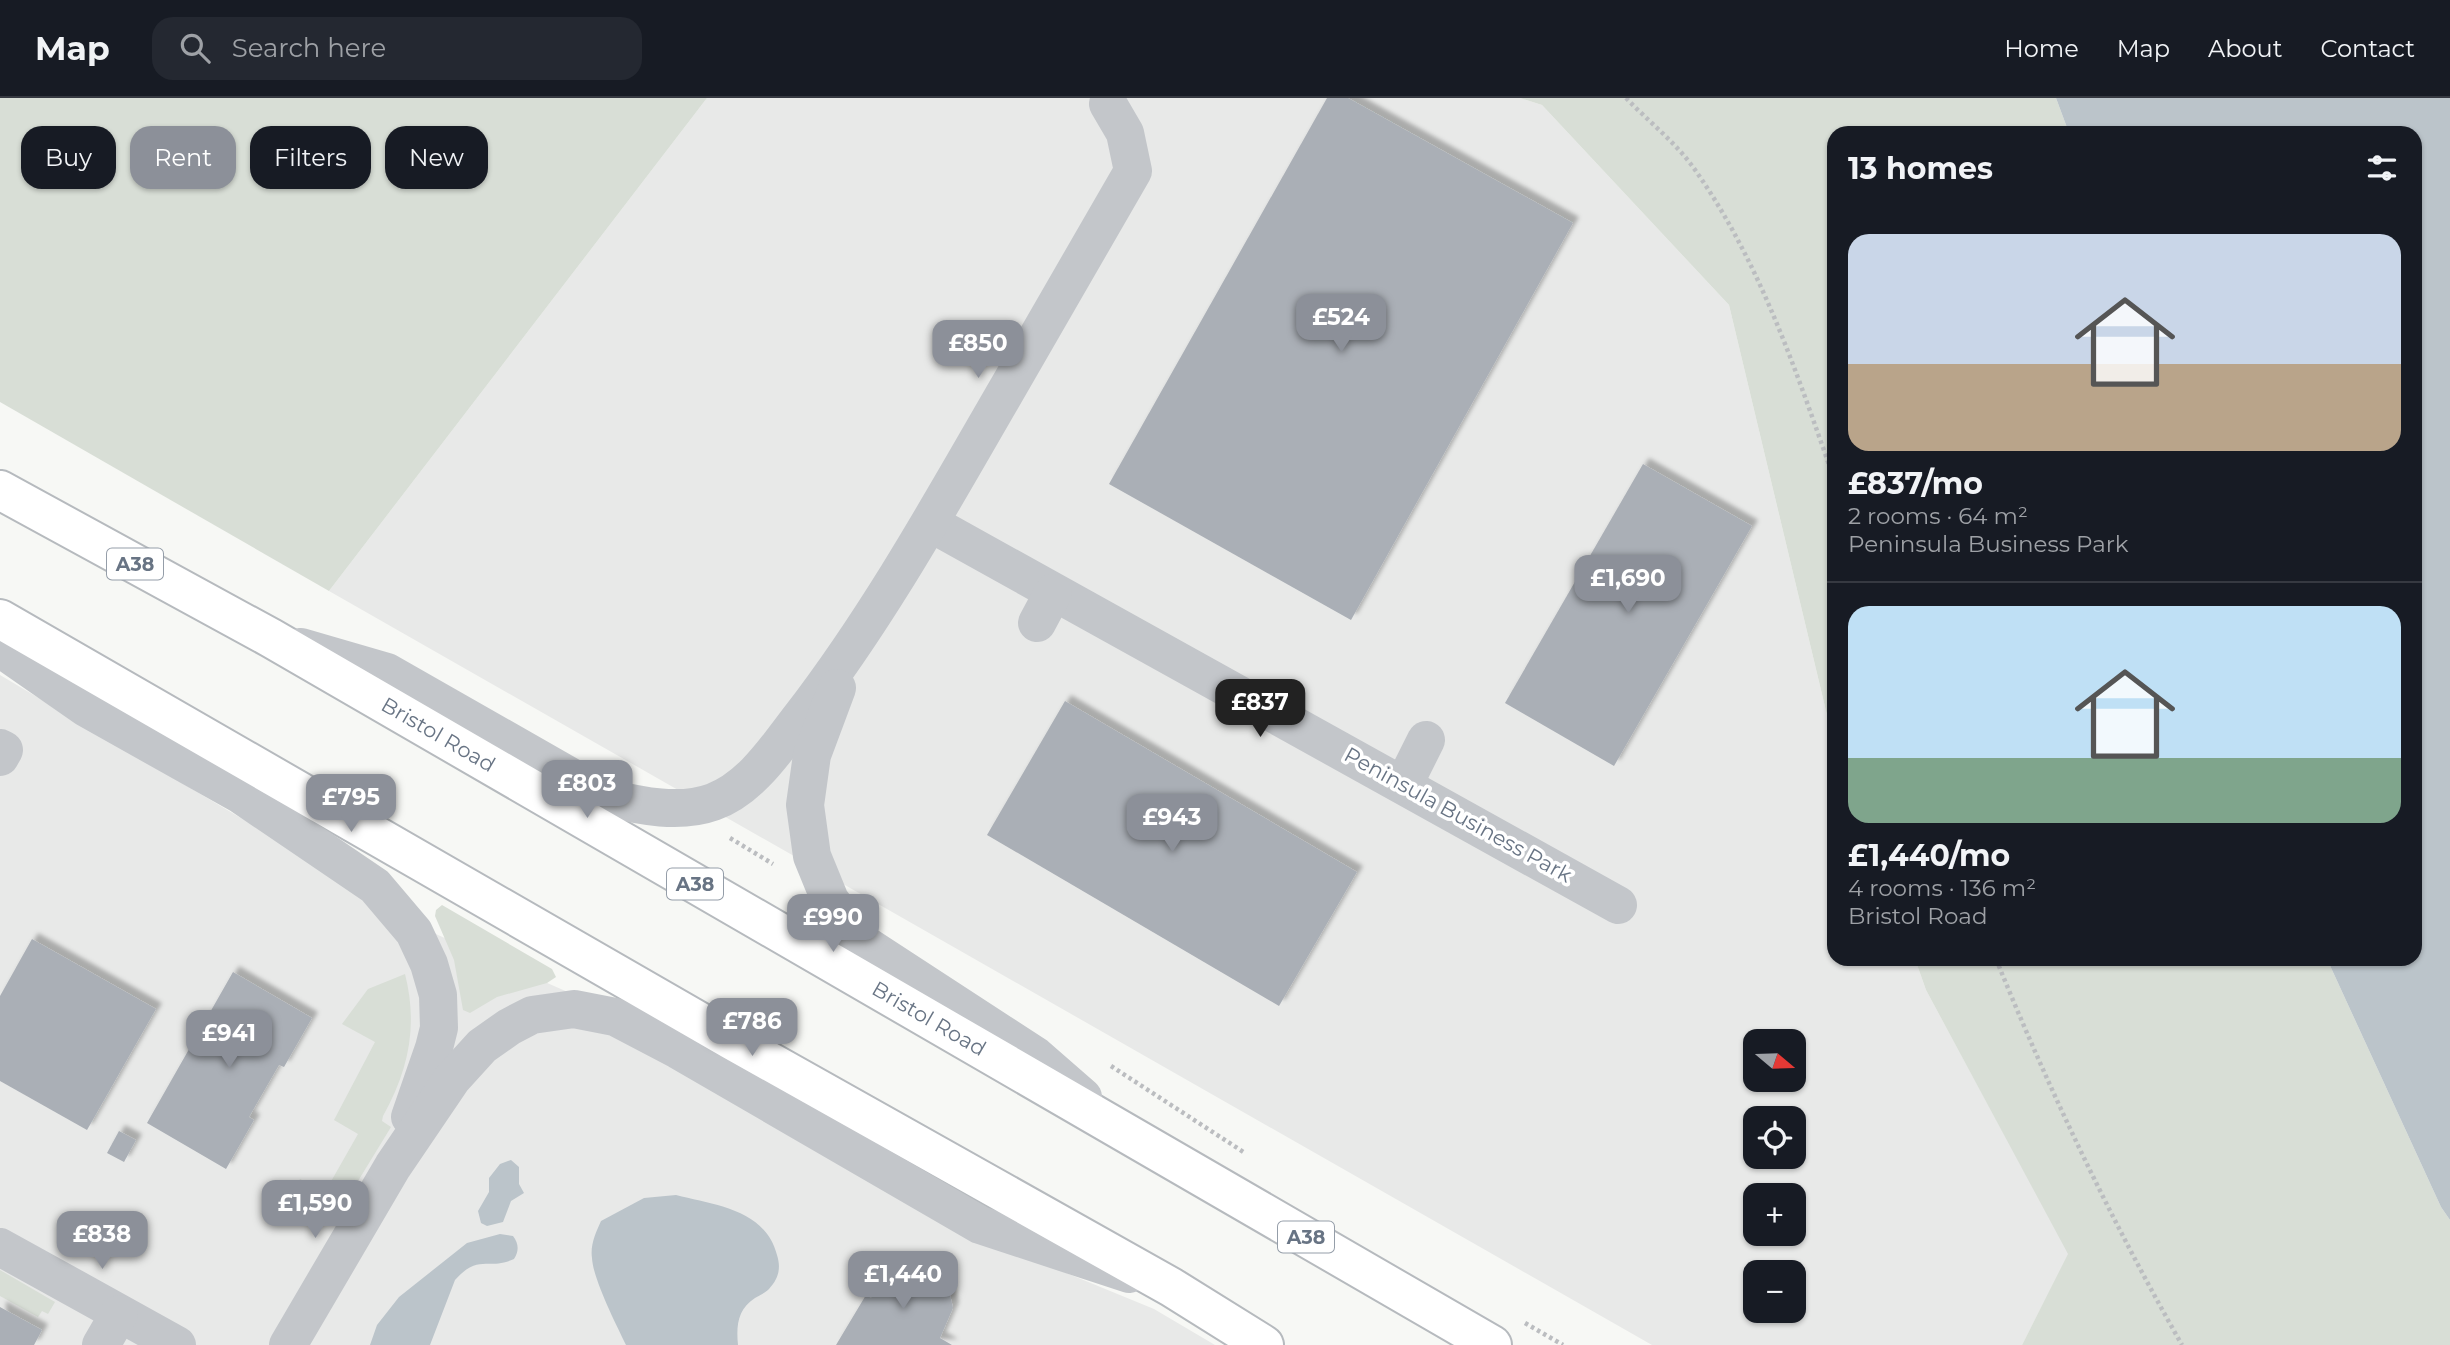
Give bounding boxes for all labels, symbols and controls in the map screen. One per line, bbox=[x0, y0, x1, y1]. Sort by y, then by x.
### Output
search box bbox=[152, 17, 642, 80]
text: Map bbox=[35, 28, 110, 68]
icon: search bbox=[176, 29, 214, 67]
text: Search here bbox=[232, 32, 386, 64]
text: Home bbox=[2004, 34, 2079, 63]
text: Map bbox=[2117, 34, 2170, 63]
text: About bbox=[2208, 34, 2282, 63]
text: Contact bbox=[2320, 34, 2415, 63]
chip: Buy bbox=[21, 126, 116, 189]
chip: Rent bbox=[130, 126, 236, 189]
chip: Filters bbox=[250, 126, 371, 189]
chip: New bbox=[385, 126, 488, 189]
icon: filters bbox=[2363, 149, 2401, 187]
text: 13 homes bbox=[1848, 150, 1993, 187]
icon: home bbox=[2062, 279, 2188, 405]
pin: £524 bbox=[1300, 294, 1382, 354]
text: £524 bbox=[1312, 303, 1370, 331]
pin: £850 bbox=[937, 320, 1019, 380]
text: £850 bbox=[948, 329, 1008, 357]
text: £837/mo bbox=[1848, 465, 1983, 502]
text: 2 rooms · 64 m² bbox=[1848, 502, 2028, 530]
text: Peninsula Business Park bbox=[1848, 530, 2129, 558]
road number: A38 bbox=[107, 548, 163, 579]
pin: £1,690 bbox=[1571, 556, 1685, 615]
text: £1,690 bbox=[1590, 564, 1666, 592]
icon: home bbox=[2062, 651, 2188, 777]
pin: £837 bbox=[1219, 680, 1301, 739]
text: £837 bbox=[1231, 688, 1289, 716]
street label: Bristol Road bbox=[377, 692, 500, 777]
street label: Peninsula Business Park bbox=[1340, 742, 1577, 888]
pin: £803 bbox=[546, 760, 628, 820]
text: £803 bbox=[558, 769, 616, 797]
pin: £795 bbox=[310, 774, 392, 834]
text: £795 bbox=[322, 783, 380, 811]
pin: £943 bbox=[1131, 794, 1213, 854]
text: £943 bbox=[1143, 803, 1201, 831]
text: £1,440/mo bbox=[1848, 837, 2010, 874]
road number: A38 bbox=[667, 869, 723, 900]
text: 4 rooms · 136 m² bbox=[1848, 874, 2036, 902]
pin: £990 bbox=[792, 894, 874, 954]
text: Bristol Road bbox=[1848, 902, 1987, 930]
text: £990 bbox=[803, 903, 863, 931]
street label: Bristol Road bbox=[868, 976, 991, 1061]
pin: £786 bbox=[711, 998, 793, 1058]
text: £786 bbox=[722, 1007, 782, 1035]
pin: £941 bbox=[188, 1010, 270, 1070]
text: £941 bbox=[202, 1019, 256, 1047]
north arrow bbox=[1743, 1029, 1806, 1092]
map controls bbox=[1743, 1029, 1806, 1323]
button: locate bbox=[1743, 1106, 1806, 1169]
pin: £1,590 bbox=[258, 1180, 372, 1240]
button: + bbox=[1743, 1183, 1806, 1246]
text: £1,590 bbox=[278, 1189, 352, 1217]
pin: £838 bbox=[61, 1212, 143, 1271]
text: £838 bbox=[73, 1220, 131, 1248]
road number: A38 bbox=[1278, 1222, 1334, 1252]
pin: £1,440 bbox=[846, 1252, 960, 1311]
text: £1,440 bbox=[864, 1260, 942, 1288]
button: − bbox=[1743, 1260, 1806, 1323]

